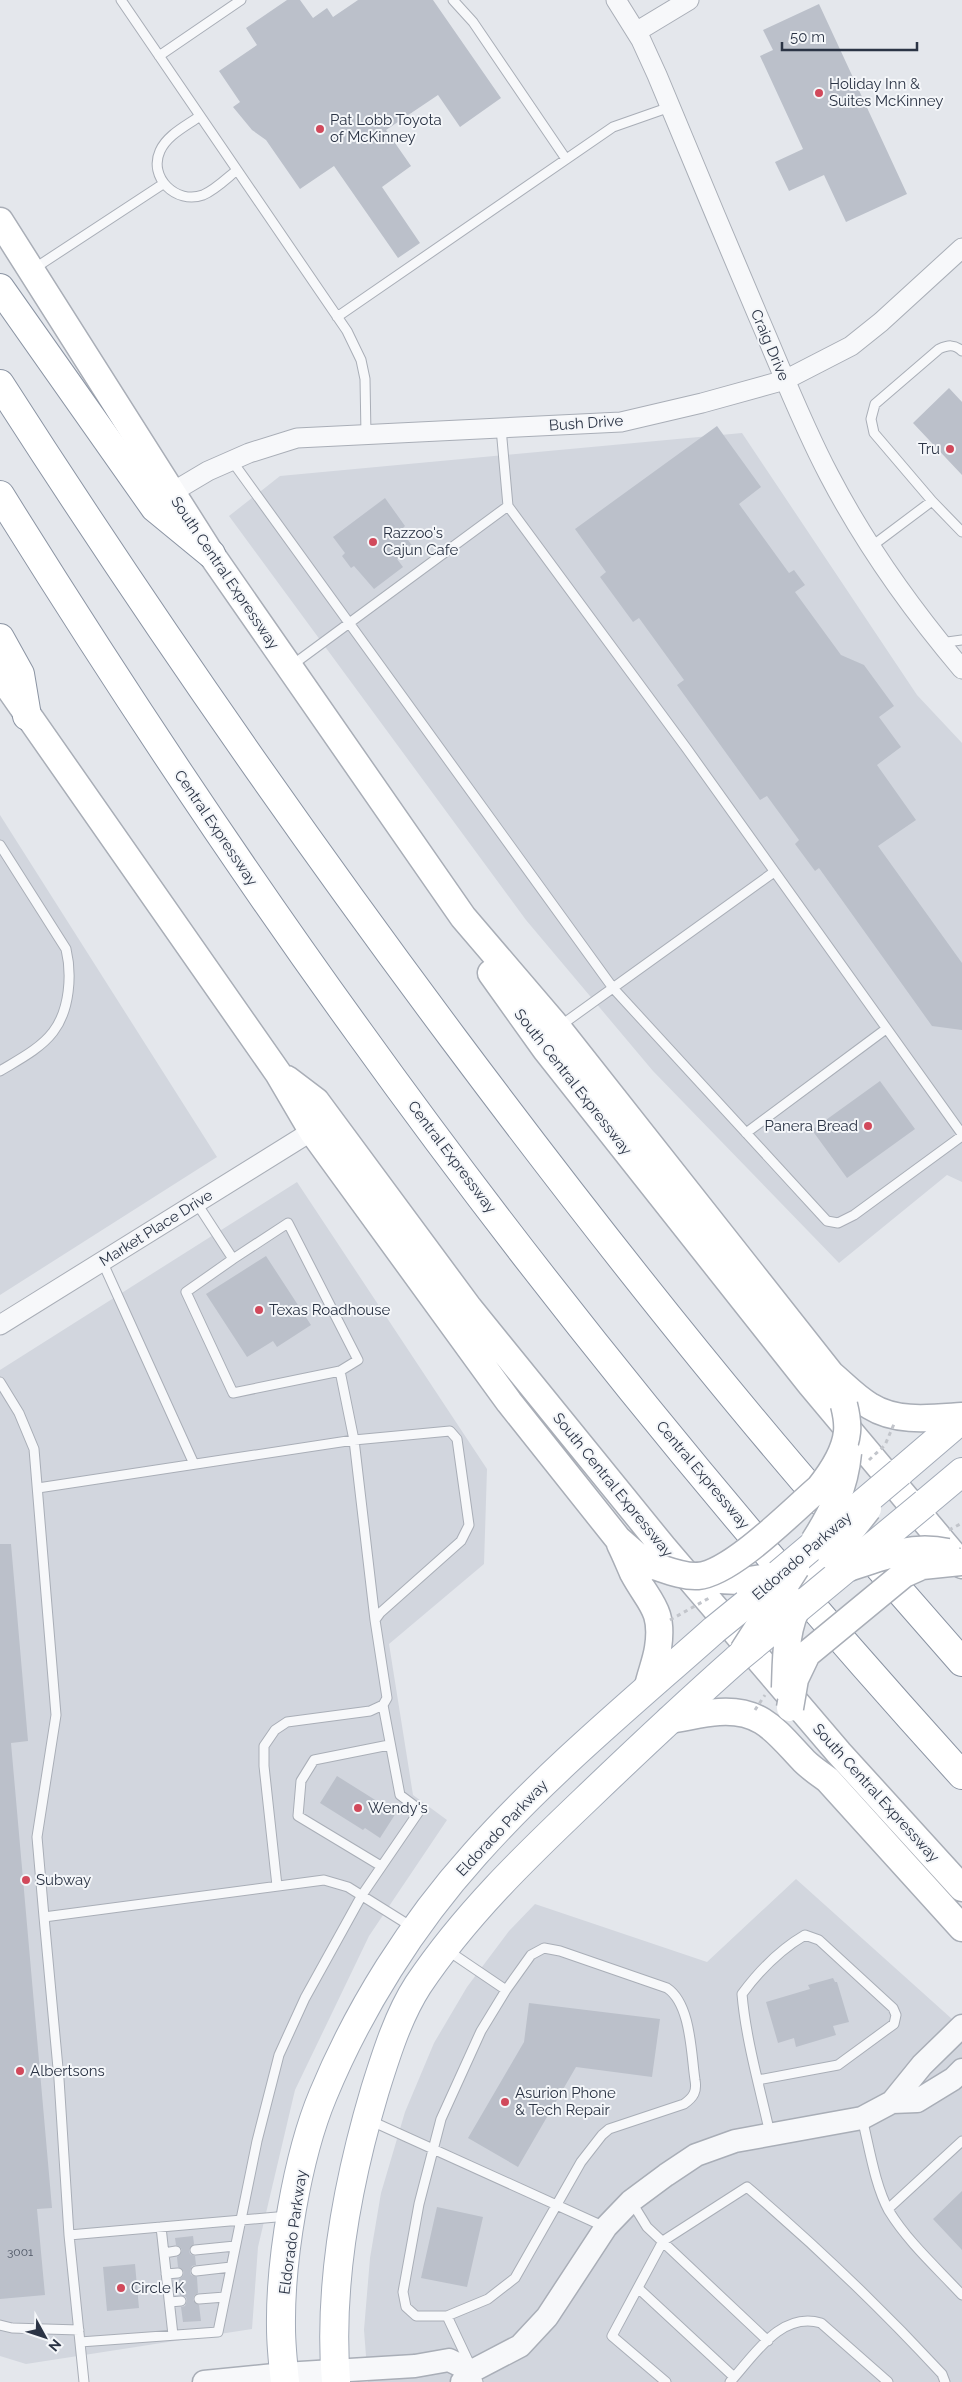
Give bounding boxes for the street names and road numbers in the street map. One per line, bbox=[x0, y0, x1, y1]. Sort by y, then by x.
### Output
street label: Craig Drive bbox=[747, 307, 793, 384]
street label: Bush Drive bbox=[548, 411, 624, 435]
street label: South Central Expressway bbox=[167, 493, 283, 653]
street label: Central Expressway bbox=[171, 767, 261, 889]
street label: South Central Expressway bbox=[510, 1005, 636, 1159]
street label: Central Expressway bbox=[404, 1097, 500, 1217]
street label: Market Place Drive bbox=[96, 1186, 216, 1270]
street label: South Central Expressway bbox=[549, 1409, 677, 1561]
street label: Central Expressway bbox=[652, 1417, 754, 1533]
street label: Eldorado Parkway bbox=[749, 1508, 855, 1604]
street label: South Central Expressway bbox=[809, 1720, 943, 1866]
street label: Eldorado Parkway bbox=[453, 1776, 551, 1880]
street label: Eldorado Parkway bbox=[275, 2169, 311, 2295]

